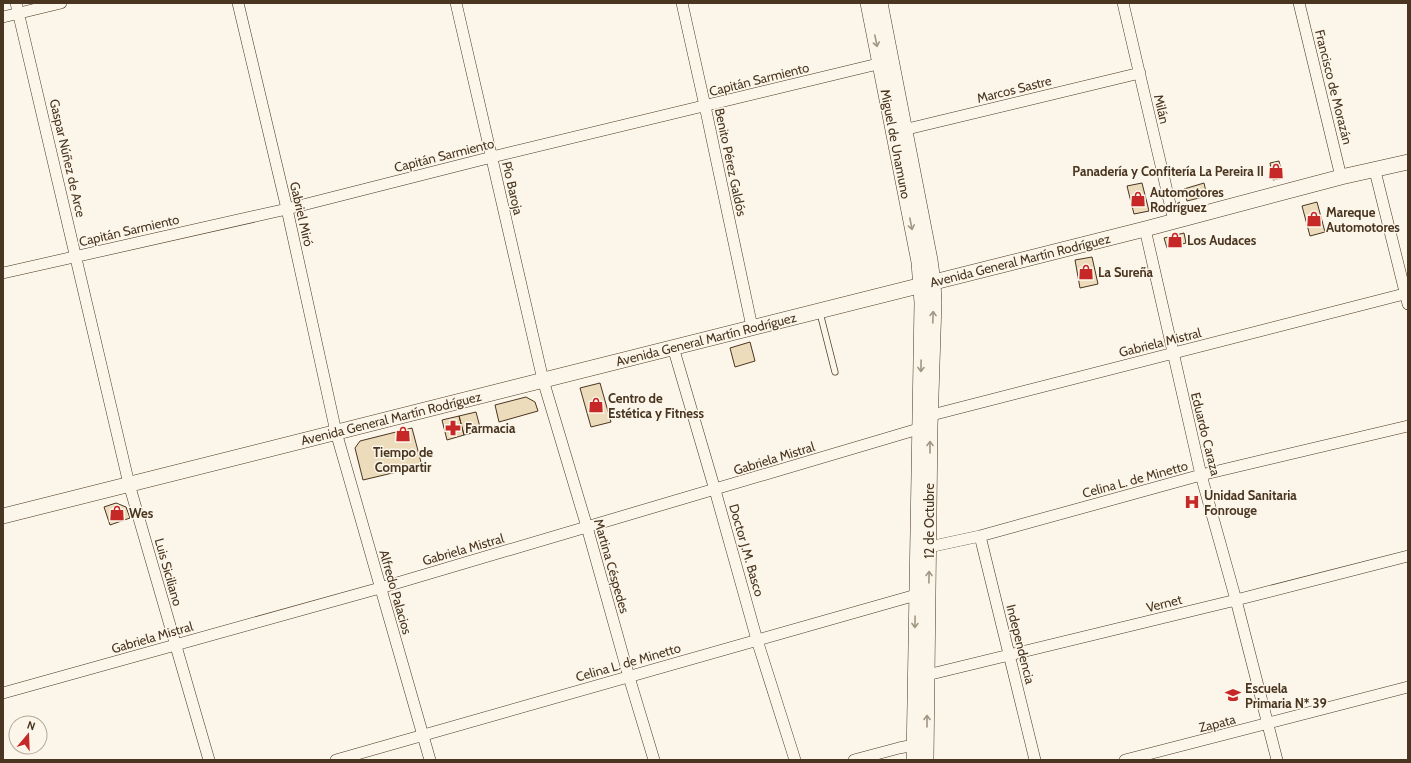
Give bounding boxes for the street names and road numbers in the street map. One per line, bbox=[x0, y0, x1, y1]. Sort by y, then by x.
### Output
street label: Francisco de Morazán bbox=[1312, 28, 1356, 146]
street label: Capitán Sarmiento bbox=[707, 59, 811, 99]
street label: Marcos Sastre bbox=[975, 72, 1053, 106]
street label: Miguel de Unamuno bbox=[878, 88, 914, 200]
street label: Milán bbox=[1151, 93, 1173, 125]
street label: Gaspar Núñez de Arce bbox=[47, 97, 89, 219]
street label: Benito Pérez Galdós bbox=[712, 106, 750, 218]
street label: Capitán Sarmiento bbox=[392, 135, 496, 175]
street label: Pío Baroja bbox=[498, 160, 527, 217]
street label: Gabriel Miró bbox=[287, 180, 317, 248]
street label: Capitán Sarmiento bbox=[77, 211, 181, 249]
street label: Avenida General Martín Rodríguez bbox=[928, 230, 1112, 290]
street label: Avenida General Martín Rodríguez bbox=[614, 309, 798, 369]
street label: Gabriela Mistral bbox=[1117, 324, 1203, 360]
street label: Avenida General Martín Rodríguez bbox=[299, 388, 483, 448]
street label: Eduardo Caraza bbox=[1188, 391, 1224, 478]
street label: Gabriela Mistral bbox=[731, 438, 817, 478]
street label: Celina L. de Minetto bbox=[1080, 457, 1190, 501]
street label: 12 de Octubre bbox=[921, 483, 937, 559]
street label: Doctor J.M. Basco bbox=[726, 502, 768, 598]
street label: Martina Céspedes bbox=[591, 517, 633, 616]
street label: Gabriela Mistral bbox=[420, 530, 506, 568]
street label: Luis Siciliano bbox=[152, 536, 186, 608]
street label: Alfredo Palacios bbox=[376, 548, 416, 637]
street label: Vernet bbox=[1144, 591, 1184, 615]
street label: Independencia bbox=[1003, 603, 1039, 686]
street label: Gabriela Mistral bbox=[109, 618, 195, 656]
street label: Celina L. de Minetto bbox=[574, 639, 682, 685]
street label: Zapata bbox=[1197, 711, 1238, 735]

